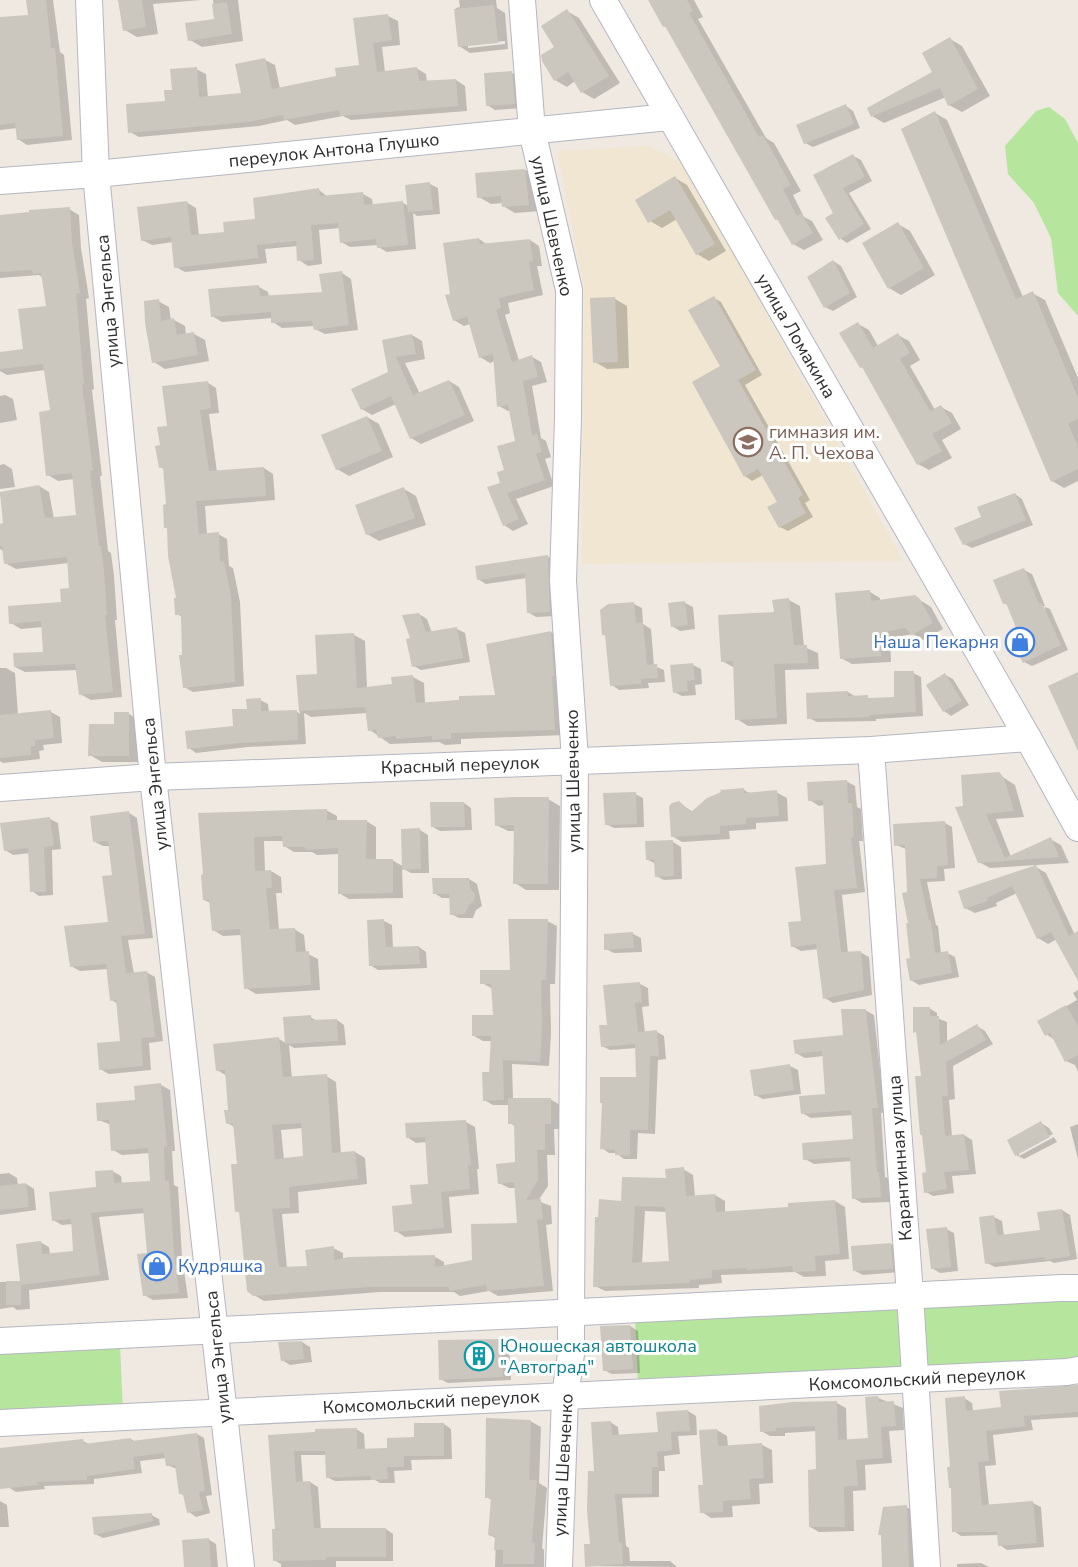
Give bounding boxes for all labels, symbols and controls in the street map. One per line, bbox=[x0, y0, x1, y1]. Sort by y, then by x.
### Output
street label: переулок Антона Глушко bbox=[227, 127, 441, 173]
street label: улица Шевченко bbox=[525, 153, 579, 299]
street label: улица Энгельса bbox=[90, 234, 126, 368]
street label: улица Ломакина bbox=[751, 269, 841, 403]
place label: гимназия им. А. П. Чехова bbox=[769, 420, 880, 465]
school or university icon: гимназия им. А. П. Чехова bbox=[732, 426, 764, 458]
shop icon: Наша Пекарня bbox=[1004, 626, 1036, 658]
place label: Наша Пекарня bbox=[873, 630, 999, 654]
street label: улица Шевченко bbox=[560, 709, 586, 853]
street label: улица Энгельса bbox=[136, 716, 174, 852]
street label: Красный переулок bbox=[380, 750, 540, 780]
street label: Карантинная улица bbox=[882, 1074, 918, 1242]
shop icon: Кудряшка bbox=[141, 1250, 173, 1282]
place label: Кудряшка bbox=[178, 1254, 263, 1278]
street label: улица Энгельса bbox=[199, 1289, 237, 1425]
place label: Юношеская автошкола "Автоград" bbox=[500, 1334, 697, 1379]
building icon: Юношеская автошкола "Автоград" bbox=[463, 1340, 495, 1372]
street label: Комсомольский переулок bbox=[808, 1361, 1027, 1397]
street label: Комсомольский переулок bbox=[322, 1384, 541, 1420]
street label: улица Шевченко bbox=[547, 1393, 579, 1537]

